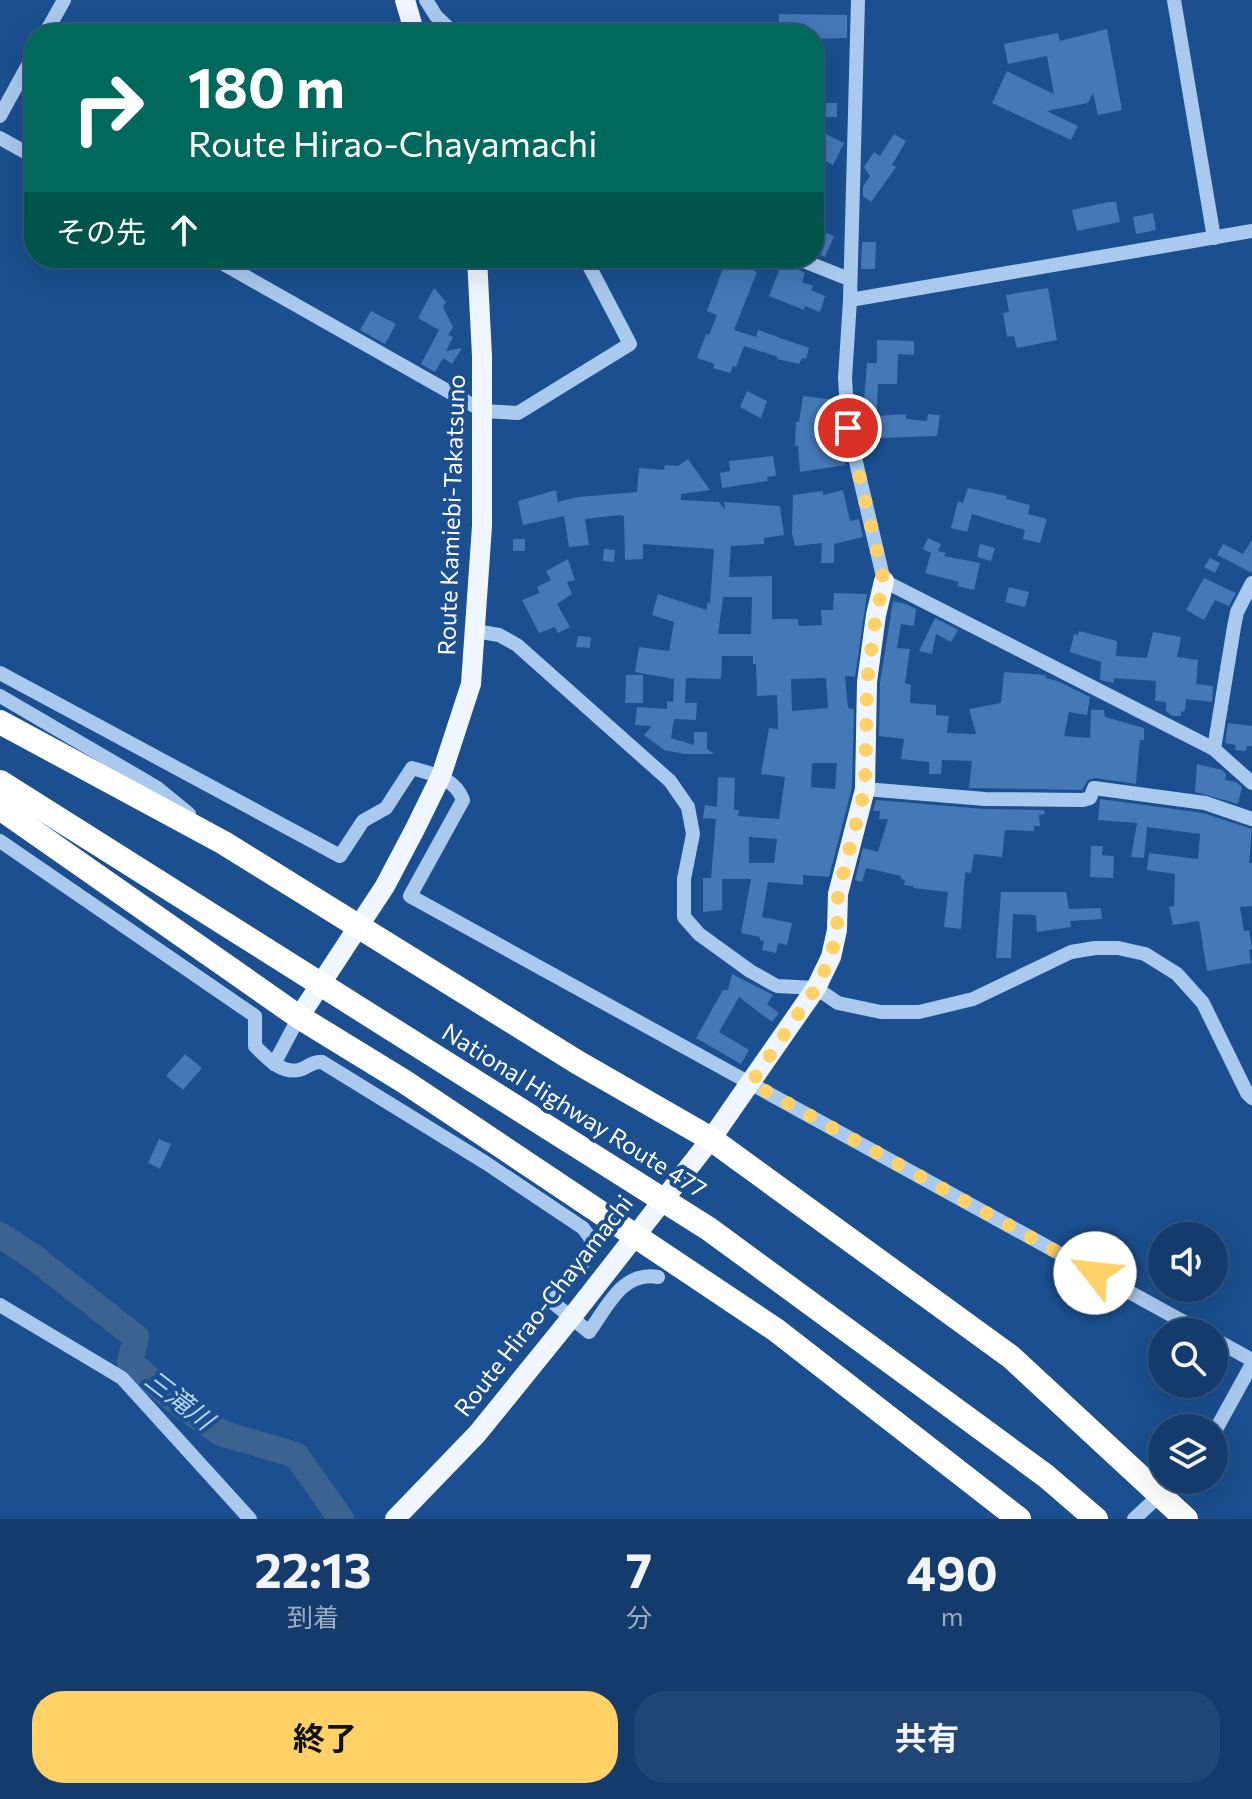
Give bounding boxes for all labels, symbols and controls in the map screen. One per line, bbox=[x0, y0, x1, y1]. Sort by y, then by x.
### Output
text: 180 m bbox=[188, 51, 345, 120]
icon: right bbox=[56, 56, 160, 160]
text: Route Hirao-Chayamachi bbox=[188, 120, 597, 164]
icon: ahead bbox=[162, 208, 206, 252]
text: その先 bbox=[56, 212, 146, 249]
street label: Route Kamiebi-Takatsuno bbox=[431, 374, 470, 656]
pin bbox=[814, 394, 882, 462]
icon: arrive bbox=[826, 406, 870, 450]
street label: National Highway Route 477 bbox=[437, 1016, 712, 1203]
street label: Route Hirao-Chayamachi bbox=[447, 1189, 638, 1422]
map controls bbox=[1148, 1222, 1228, 1494]
button: sound bbox=[1148, 1222, 1228, 1302]
position arrow bbox=[1053, 1231, 1137, 1315]
button: search bbox=[1148, 1318, 1228, 1398]
water label: 三滝川 bbox=[140, 1363, 223, 1437]
button: layers bbox=[1148, 1414, 1228, 1494]
text: 22:13 bbox=[254, 1539, 371, 1598]
text: 7 bbox=[626, 1539, 652, 1598]
text: 490 bbox=[907, 1542, 998, 1601]
text: m bbox=[941, 1600, 963, 1631]
text: 到着 bbox=[287, 1601, 339, 1632]
text: 分 bbox=[626, 1601, 652, 1632]
button: 終了 bbox=[32, 1691, 618, 1783]
button: 共有 bbox=[634, 1691, 1220, 1783]

